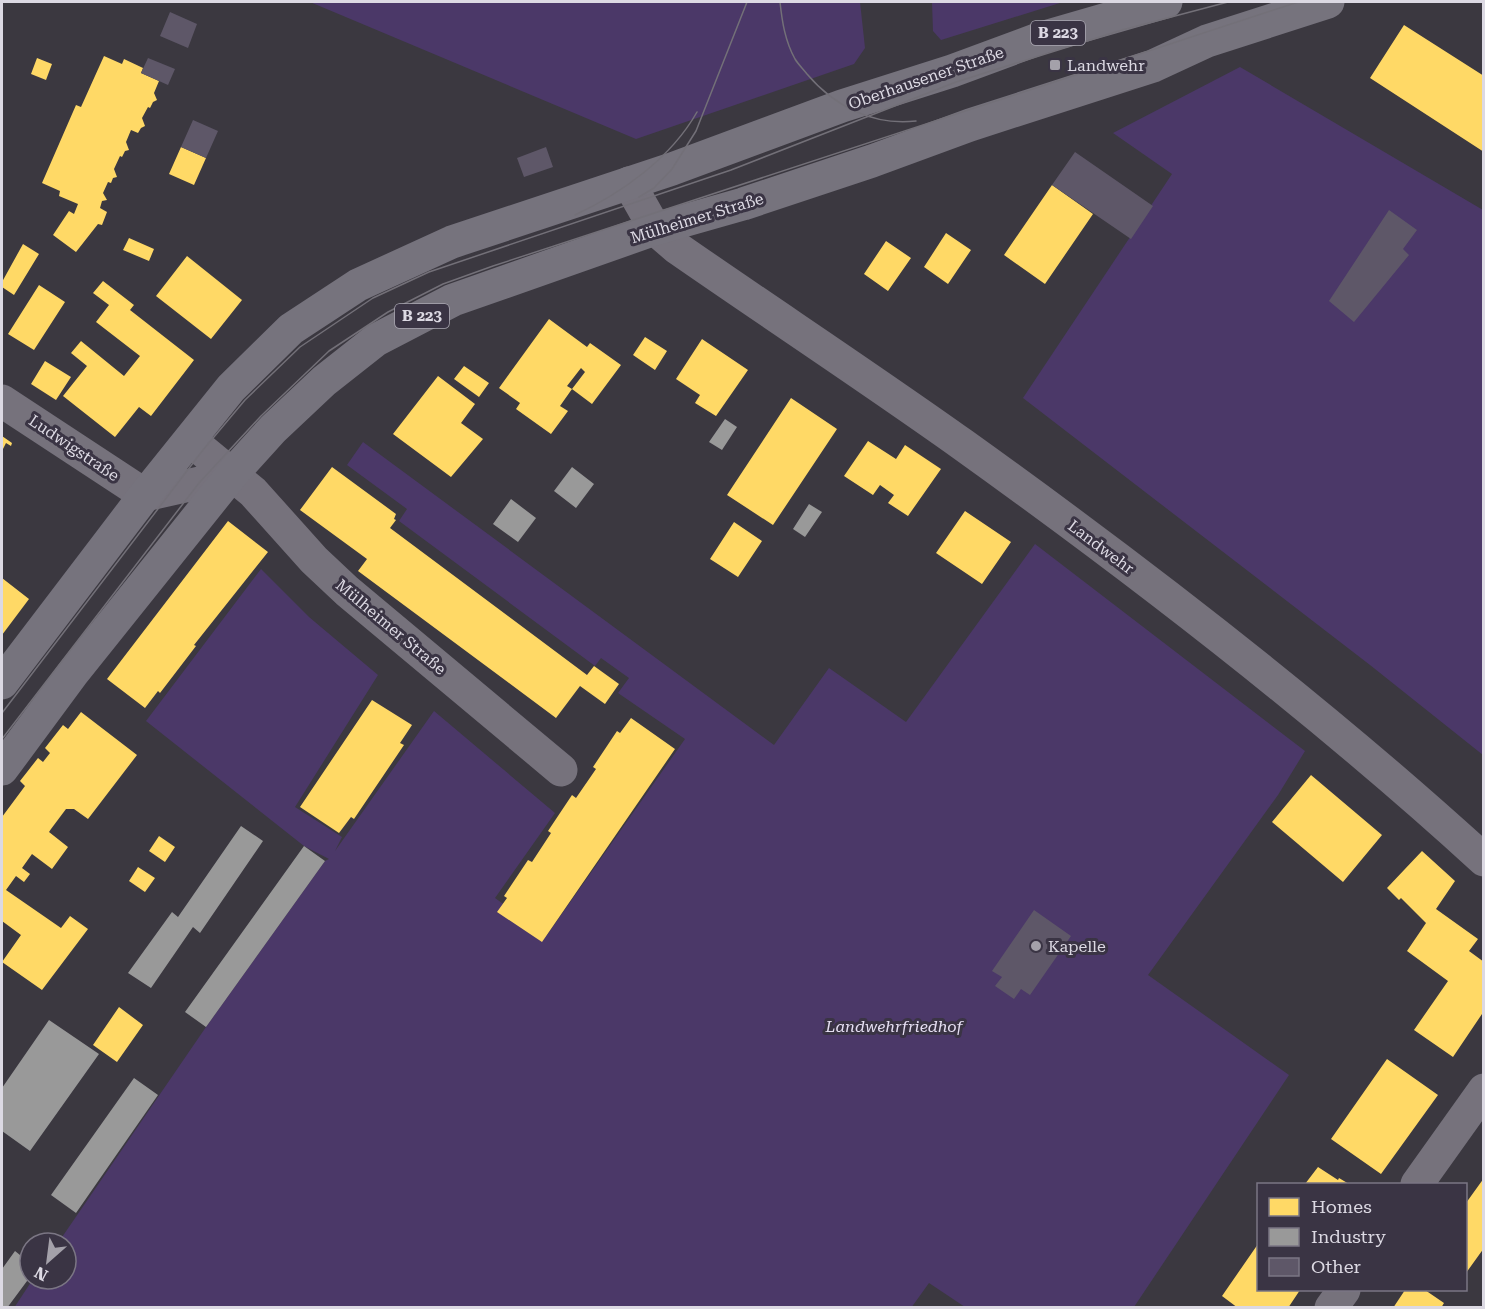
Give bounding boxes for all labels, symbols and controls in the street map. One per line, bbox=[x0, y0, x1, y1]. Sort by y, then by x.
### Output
road number: B 223 bbox=[1031, 21, 1085, 45]
street label: Oberhausener Straße bbox=[846, 42, 1006, 114]
place label: Landwehr bbox=[1067, 56, 1145, 75]
marker: Landwehr bbox=[1048, 58, 1062, 72]
street label: Mülheimer Straße bbox=[628, 189, 766, 247]
road number: B 223 bbox=[395, 304, 449, 328]
street label: Ludwigstraße bbox=[25, 411, 123, 485]
street label: Landwehr bbox=[1064, 516, 1138, 578]
street label: Mülheimer Straße bbox=[332, 575, 450, 679]
place label: Kapelle bbox=[1048, 937, 1106, 956]
marker: Kapelle bbox=[1029, 939, 1043, 953]
park label: Landwehrfriedhof bbox=[824, 1017, 965, 1036]
legend bbox=[1257, 1183, 1467, 1291]
text: Homes bbox=[1311, 1196, 1372, 1217]
text: Industry bbox=[1311, 1226, 1386, 1247]
north arrow bbox=[18, 1231, 78, 1291]
text: Other bbox=[1311, 1256, 1361, 1277]
text: N bbox=[31, 1263, 51, 1285]

